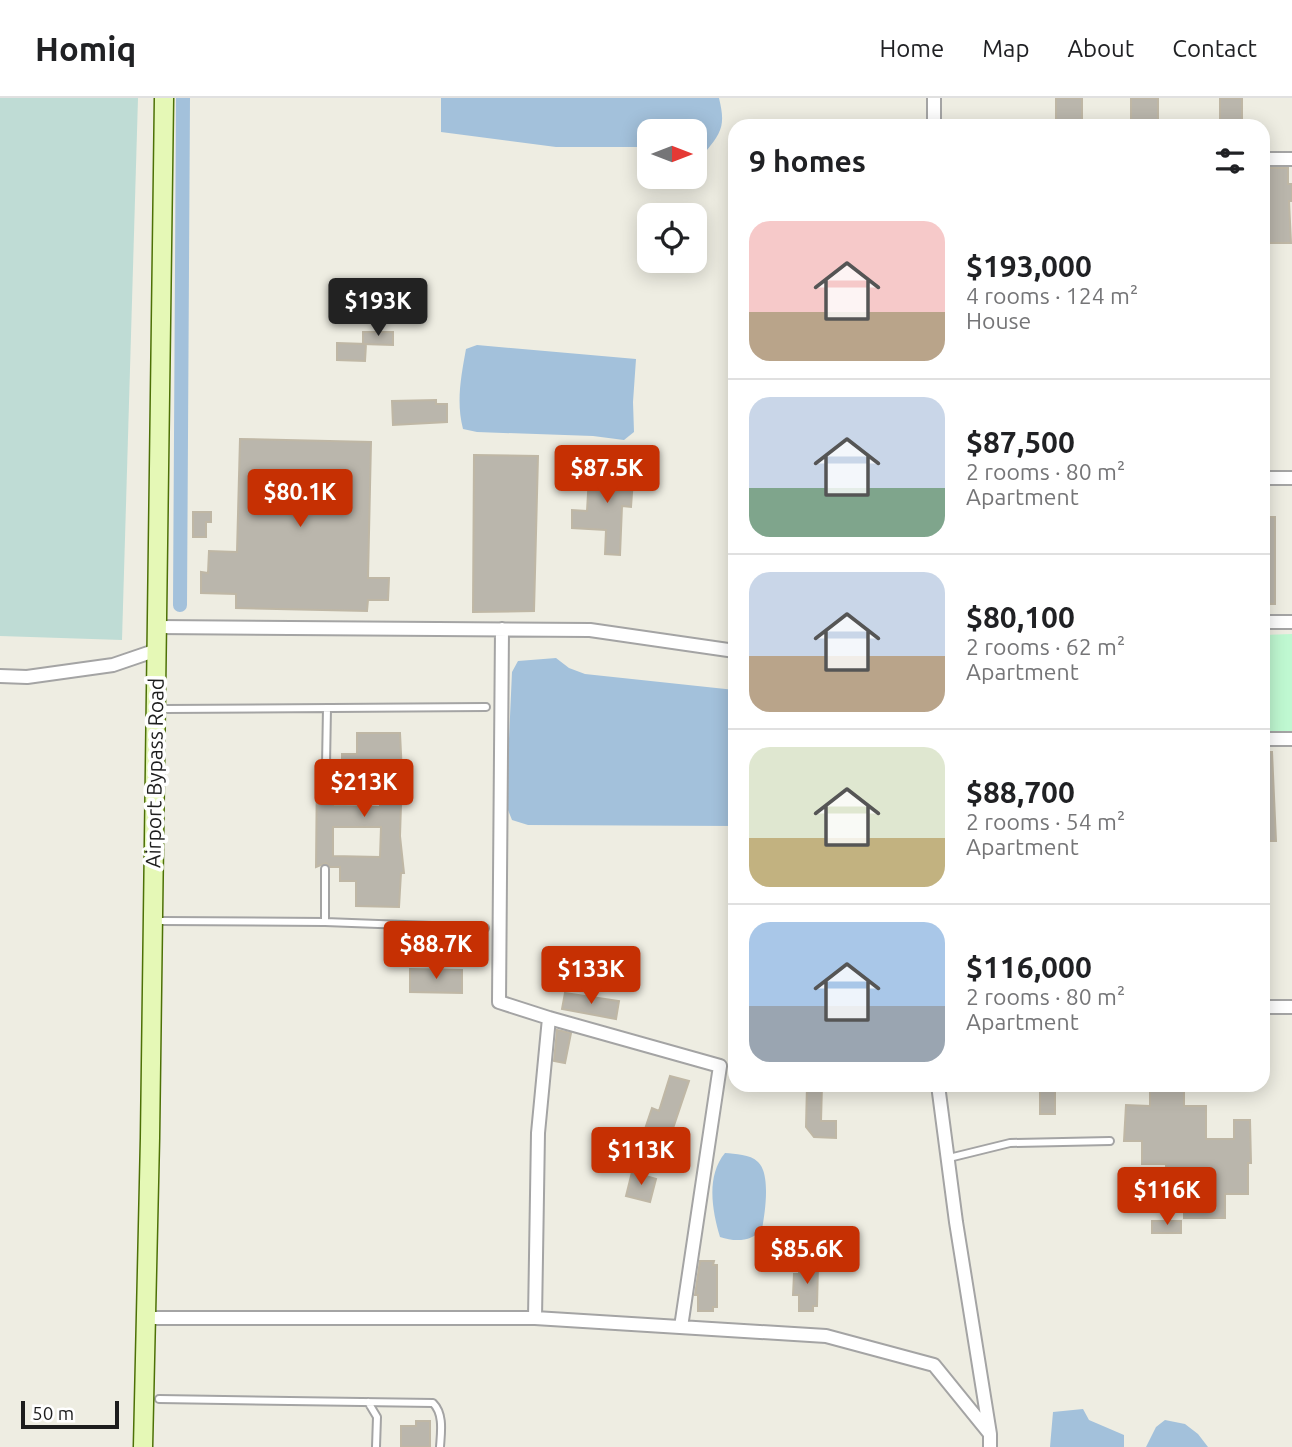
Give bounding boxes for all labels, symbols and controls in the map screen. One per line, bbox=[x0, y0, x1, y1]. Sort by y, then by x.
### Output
text: Homiq bbox=[35, 30, 136, 67]
text: Home bbox=[879, 35, 944, 62]
text: Map bbox=[982, 35, 1029, 62]
text: About bbox=[1067, 35, 1134, 62]
text: Contact bbox=[1172, 35, 1257, 62]
north arrow bbox=[637, 119, 707, 189]
map controls bbox=[637, 119, 707, 273]
icon: filters bbox=[1211, 142, 1249, 180]
text: 9 homes bbox=[749, 144, 866, 178]
button: locate bbox=[637, 203, 707, 273]
icon: home bbox=[805, 249, 889, 333]
text: $193,000 bbox=[966, 249, 1092, 283]
pin: $193K bbox=[329, 278, 427, 338]
text: 4 rooms · 124 m² bbox=[966, 283, 1138, 308]
text: $193K bbox=[344, 288, 412, 313]
text: House bbox=[966, 308, 1031, 333]
icon: home bbox=[805, 425, 889, 509]
text: $87,500 bbox=[966, 425, 1075, 459]
pin: $87.5K bbox=[550, 446, 664, 505]
text: $87.5K bbox=[571, 455, 643, 480]
text: 2 rooms · 80 m² bbox=[966, 459, 1125, 484]
pin: $80.1K bbox=[243, 470, 357, 529]
text: $80.1K bbox=[264, 479, 336, 504]
text: Apartment bbox=[966, 484, 1079, 509]
icon: home bbox=[805, 600, 889, 684]
text: $80,100 bbox=[966, 600, 1075, 634]
text: 2 rooms · 62 m² bbox=[966, 634, 1125, 659]
text: Apartment bbox=[966, 659, 1079, 684]
street label: Airport Bypass Road bbox=[140, 678, 168, 868]
pin: $213K bbox=[315, 760, 413, 819]
text: $213K bbox=[330, 769, 398, 794]
icon: home bbox=[805, 775, 889, 859]
text: $88,700 bbox=[966, 775, 1075, 809]
text: 2 rooms · 54 m² bbox=[966, 809, 1125, 834]
text: Apartment bbox=[966, 834, 1079, 859]
pin: $88.7K bbox=[379, 922, 493, 981]
text: $88.7K bbox=[400, 931, 472, 956]
pin: $133K bbox=[542, 946, 640, 1006]
icon: home bbox=[805, 950, 889, 1034]
text: $116,000 bbox=[966, 950, 1092, 984]
text: $133K bbox=[557, 956, 625, 981]
text: 2 rooms · 80 m² bbox=[966, 984, 1125, 1009]
text: Apartment bbox=[966, 1009, 1079, 1034]
pin: $113K bbox=[592, 1128, 690, 1187]
text: $113K bbox=[607, 1137, 675, 1162]
pin: $116K bbox=[1118, 1168, 1216, 1227]
text: $116K bbox=[1133, 1177, 1201, 1202]
pin: $85.6K bbox=[750, 1226, 864, 1286]
text: $85.6K bbox=[771, 1236, 843, 1261]
scale bar bbox=[21, 1398, 119, 1430]
text: 50 m bbox=[32, 1402, 74, 1424]

